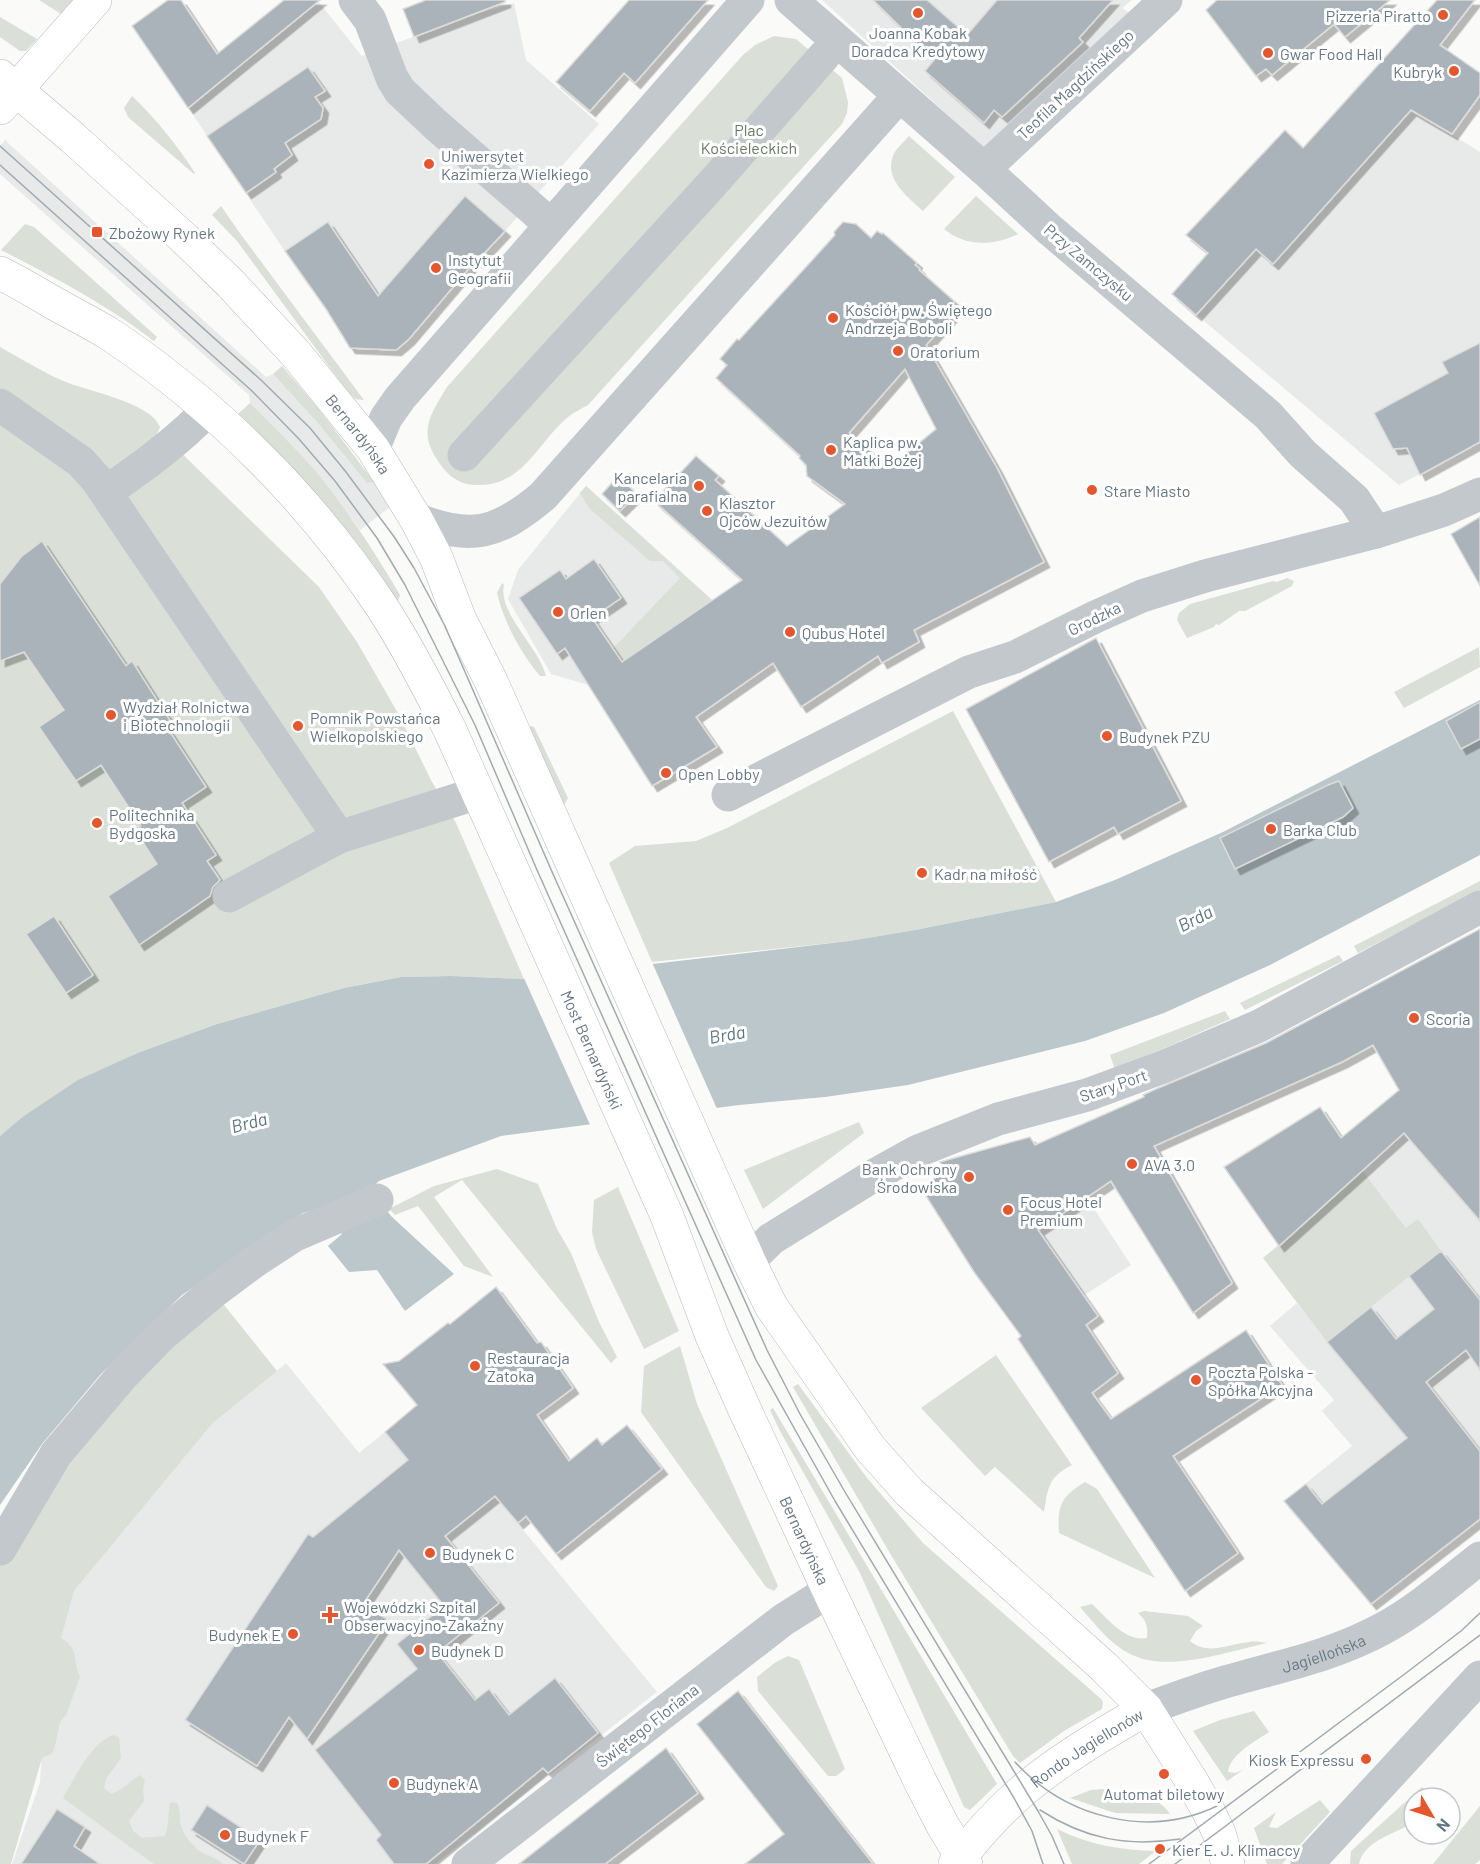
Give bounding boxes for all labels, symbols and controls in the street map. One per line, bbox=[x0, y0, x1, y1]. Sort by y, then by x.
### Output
marker: Joanna Kobak Doradca Kredytowy bbox=[911, 6, 925, 20]
place label: Pizzeria Piratto bbox=[1326, 6, 1431, 25]
marker: Pizzeria Piratto bbox=[1436, 8, 1450, 22]
place label: Joanna Kobak Doradca Kredytowy bbox=[851, 23, 986, 60]
street label: Teofila Magdzińskiego bbox=[1013, 25, 1137, 143]
place label: Gwar Food Hall bbox=[1280, 44, 1382, 63]
marker: Gwar Food Hall bbox=[1261, 46, 1275, 60]
place label: Kubryk bbox=[1393, 62, 1442, 81]
marker: Kubryk bbox=[1447, 64, 1461, 78]
park label: Plac Kościeleckich bbox=[701, 120, 797, 157]
place label: Uniwersytet Kazimierza Wielkiego bbox=[441, 146, 589, 183]
marker: Uniwersytet Kazimierza Wielkiego bbox=[422, 157, 436, 171]
street label: Przy Zamczysku bbox=[1041, 219, 1137, 305]
place label: Zbożowy Rynek bbox=[109, 223, 215, 242]
marker: Zbożowy Rynek bbox=[90, 225, 104, 239]
place label: Instytut Geografii bbox=[448, 250, 511, 287]
marker: Instytut Geografii bbox=[429, 261, 443, 275]
place label: Kościół pw. Świętego Andrzeja Boboli bbox=[845, 300, 993, 337]
marker: Kościół pw. Świętego Andrzeja Boboli bbox=[826, 311, 840, 325]
place label: Oratorium bbox=[910, 342, 980, 361]
marker: Oratorium bbox=[891, 344, 905, 358]
street label: Bernardyńska bbox=[322, 390, 395, 477]
place label: Kaplica pw. Matki Bożej bbox=[843, 432, 922, 469]
marker: Kaplica pw. Matki Bożej bbox=[824, 443, 838, 457]
place label: Kancelaria parafialna bbox=[614, 468, 687, 505]
marker: Kancelaria parafialna bbox=[692, 479, 706, 493]
place label: Stare Miasto bbox=[1104, 481, 1191, 500]
marker: Stare Miasto bbox=[1085, 483, 1099, 497]
place label: Klasztor Ojców Jezuitów bbox=[719, 493, 828, 530]
marker: Klasztor Ojców Jezuitów bbox=[700, 504, 714, 518]
street label: Grodzka bbox=[1065, 597, 1123, 639]
place label: Orlen bbox=[570, 603, 607, 622]
marker: Orlen bbox=[551, 605, 565, 619]
place label: Qubus Hotel bbox=[802, 623, 885, 642]
marker: Qubus Hotel bbox=[783, 625, 797, 639]
place label: Wydział Rolnictwa i Biotechnologii bbox=[123, 697, 249, 734]
marker: Wydział Rolnictwa i Biotechnologii bbox=[104, 708, 118, 722]
place label: Pomnik Powstańca Wielkopolskiego bbox=[310, 708, 440, 745]
marker: Pomnik Powstańca Wielkopolskiego bbox=[291, 719, 305, 733]
place label: Budynek PZU bbox=[1119, 727, 1210, 746]
marker: Budynek PZU bbox=[1100, 729, 1114, 743]
place label: Open Lobby bbox=[678, 764, 760, 783]
marker: Open Lobby bbox=[659, 766, 673, 780]
place label: Politechnika Bydgoska bbox=[109, 805, 194, 842]
marker: Politechnika Bydgoska bbox=[90, 816, 104, 830]
place label: Barka Club bbox=[1283, 820, 1357, 839]
marker: Barka Club bbox=[1264, 822, 1278, 836]
place label: Kadr na miłość bbox=[934, 864, 1037, 883]
marker: Kadr na miłość bbox=[915, 866, 929, 880]
water label: Brda bbox=[1174, 900, 1216, 936]
street label: Most Bernardyński bbox=[558, 987, 628, 1112]
place label: Scoria bbox=[1426, 1009, 1470, 1028]
marker: Scoria bbox=[1407, 1011, 1421, 1025]
water label: Brda bbox=[707, 1020, 747, 1048]
street label: Stary Port bbox=[1077, 1065, 1149, 1105]
water label: Brda bbox=[229, 1107, 269, 1137]
place label: AVA 3.0 bbox=[1144, 1155, 1195, 1174]
marker: AVA 3.0 bbox=[1125, 1157, 1139, 1171]
place label: Bank Ochrony Środowiska bbox=[862, 1159, 958, 1196]
marker: Bank Ochrony Środowiska bbox=[962, 1170, 976, 1184]
place label: Focus Hotel Premium bbox=[1020, 1192, 1102, 1229]
marker: Focus Hotel Premium bbox=[1001, 1203, 1015, 1217]
place label: Restauracja Zatoka bbox=[487, 1348, 570, 1385]
marker: Restauracja Zatoka bbox=[468, 1359, 482, 1373]
place label: Poczta Polska - Spółka Akcyjna bbox=[1208, 1362, 1313, 1399]
marker: Poczta Polska - Spółka Akcyjna bbox=[1189, 1373, 1203, 1387]
street label: Bernardyńska bbox=[777, 1493, 834, 1587]
place label: Budynek C bbox=[442, 1544, 514, 1563]
marker: Budynek C bbox=[423, 1546, 437, 1560]
place label: Wojewódzki Szpital Obserwacyjno-Zakaźny bbox=[344, 1597, 504, 1634]
marker: Wojewódzki Szpital Obserwacyjno-Zakaźny bbox=[321, 1606, 339, 1624]
place label: Budynek E bbox=[209, 1625, 281, 1644]
marker: Budynek E bbox=[286, 1627, 300, 1641]
street label: Jagiellońska bbox=[1279, 1629, 1368, 1676]
place label: Budynek D bbox=[431, 1641, 504, 1660]
marker: Budynek D bbox=[412, 1643, 426, 1657]
street label: Świętego Floriana bbox=[592, 1679, 702, 1771]
street label: Rondo Jagiellonów bbox=[1026, 1703, 1146, 1791]
place label: Kiosk Expressu bbox=[1249, 1750, 1354, 1769]
marker: Kiosk Expressu bbox=[1359, 1752, 1373, 1766]
marker: Automat biletowy bbox=[1157, 1767, 1171, 1781]
place label: Budynek A bbox=[406, 1774, 479, 1793]
marker: Budynek A bbox=[387, 1776, 401, 1790]
place label: Automat biletowy bbox=[1104, 1784, 1225, 1803]
north arrow bbox=[1402, 1786, 1462, 1846]
text: N bbox=[1433, 1816, 1455, 1836]
place label: Budynek F bbox=[237, 1826, 309, 1845]
marker: Budynek F bbox=[218, 1828, 232, 1842]
place label: Kier E. J. Klimaccy bbox=[1172, 1840, 1301, 1859]
marker: Kier E. J. Klimaccy bbox=[1153, 1842, 1167, 1856]

